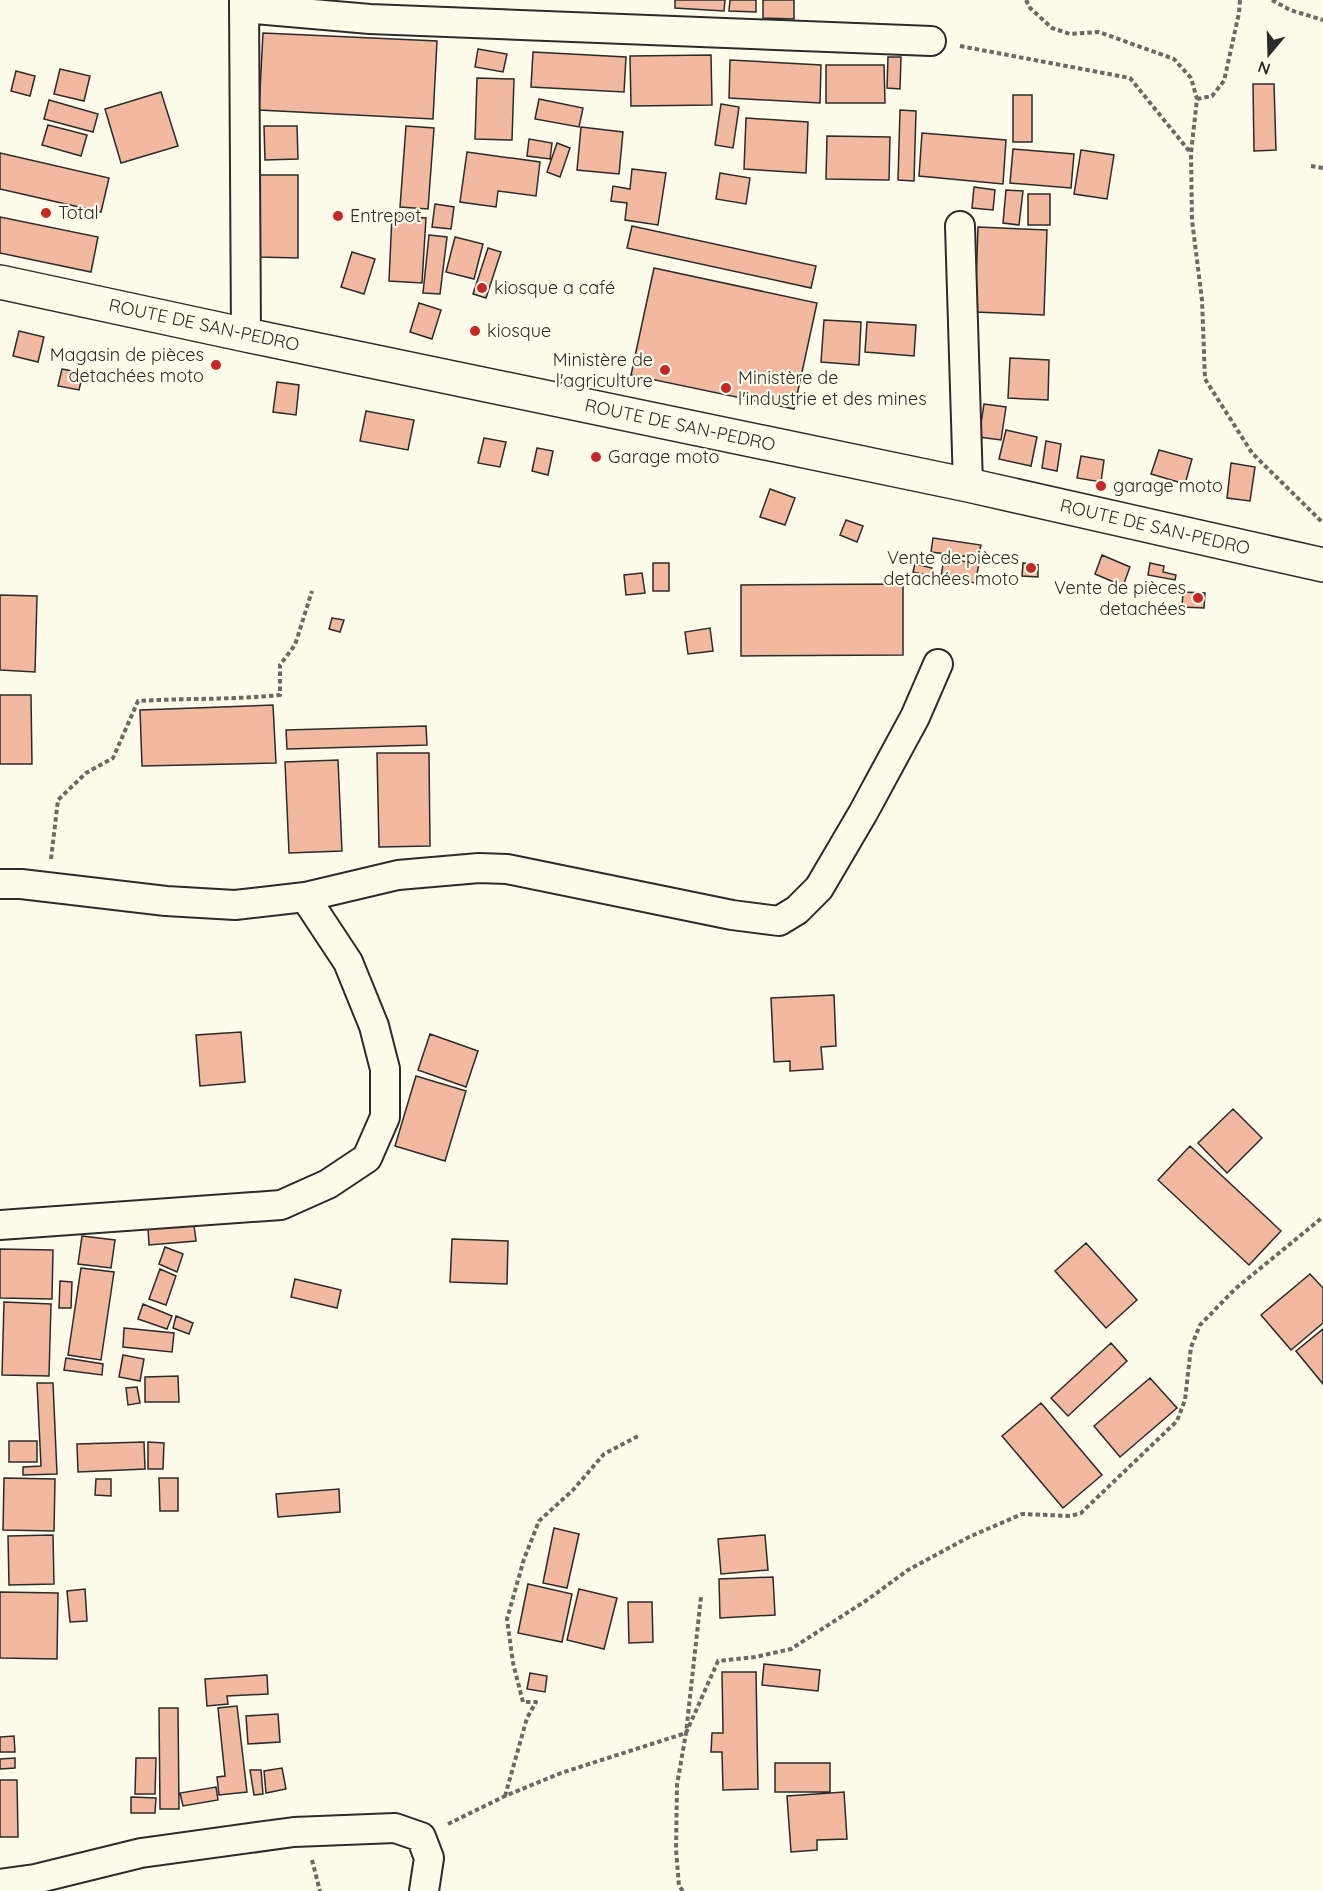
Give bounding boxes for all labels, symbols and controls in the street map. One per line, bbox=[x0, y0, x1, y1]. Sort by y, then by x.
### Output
north arrow bbox=[1239, 24, 1299, 84]
text: N bbox=[1255, 57, 1273, 80]
place label: Total bbox=[58, 201, 99, 224]
place label: Entrepot bbox=[350, 204, 421, 227]
marker: Total bbox=[39, 206, 53, 220]
marker: Entrepot bbox=[331, 209, 345, 223]
place label: kiosque a café bbox=[494, 276, 615, 299]
marker: kiosque a café bbox=[475, 281, 489, 295]
street label: ROUTE DE SAN-PEDRO bbox=[107, 293, 301, 356]
place label: kiosque bbox=[487, 319, 551, 342]
marker: kiosque bbox=[468, 324, 482, 338]
place label: Magasin de pièces detachées moto bbox=[50, 343, 204, 387]
place label: Ministère de l'agriculture bbox=[553, 348, 653, 392]
marker: Magasin de pièces detachées moto bbox=[209, 358, 223, 372]
marker: Ministère de l'agriculture bbox=[658, 363, 672, 377]
place label: Ministère de l'industrie et des mines bbox=[738, 366, 927, 410]
marker: Ministère de l'industrie et des mines bbox=[719, 381, 733, 395]
street label: ROUTE DE SAN-PEDRO bbox=[583, 393, 777, 456]
place label: Garage moto bbox=[608, 445, 719, 468]
marker: Garage moto bbox=[589, 450, 603, 464]
place label: garage moto bbox=[1113, 474, 1223, 497]
marker: garage moto bbox=[1094, 479, 1108, 493]
street label: ROUTE DE SAN-PEDRO bbox=[1058, 493, 1252, 560]
place label: Vente de pièces detachées moto bbox=[883, 546, 1019, 590]
marker: Vente de pièces detachées moto bbox=[1024, 561, 1038, 575]
place label: Vente de pièces detachées bbox=[1054, 576, 1186, 620]
marker: Vente de pièces detachées bbox=[1191, 591, 1205, 605]

